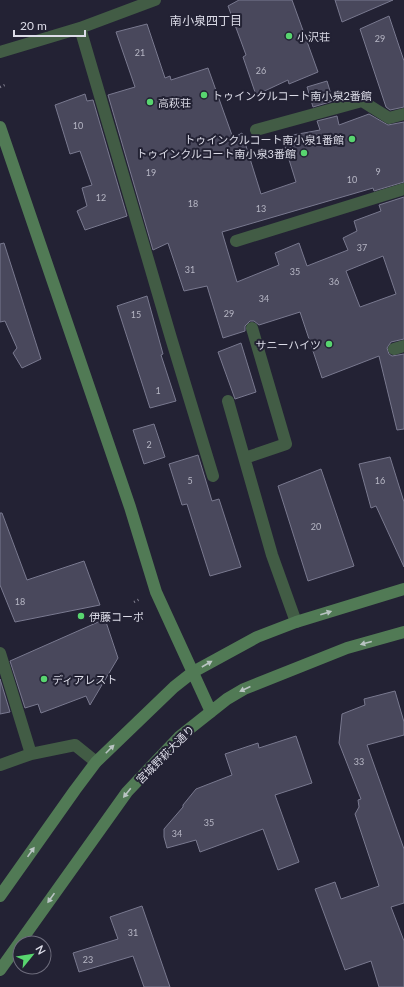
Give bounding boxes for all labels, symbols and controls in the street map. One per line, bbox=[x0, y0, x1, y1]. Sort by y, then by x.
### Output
scale bar bbox=[14, 12, 85, 38]
district label: 南小泉四丁目 bbox=[170, 13, 242, 28]
text: 20 m bbox=[20, 18, 47, 33]
place label: 小沢荘 bbox=[297, 30, 330, 43]
marker: 小沢荘 bbox=[284, 31, 294, 41]
house number: 29 bbox=[375, 33, 385, 44]
house number: 21 bbox=[135, 47, 145, 58]
house number: 26 bbox=[256, 65, 266, 76]
place label: トゥインクルコート南小泉2番館 bbox=[212, 89, 372, 102]
marker: トゥインクルコート南小泉2番館 bbox=[199, 90, 209, 100]
place label: 高萩荘 bbox=[158, 96, 191, 109]
marker: 高萩荘 bbox=[145, 97, 155, 107]
house number: 10 bbox=[73, 120, 83, 131]
place label: トゥインクルコート南小泉1番館 bbox=[184, 133, 344, 146]
marker: トゥインクルコート南小泉1番館 bbox=[347, 134, 357, 144]
place label: トゥインクルコート南小泉3番館 bbox=[136, 147, 296, 160]
marker: トゥインクルコート南小泉3番館 bbox=[299, 148, 309, 158]
house number: 9 bbox=[375, 166, 381, 177]
house number: 19 bbox=[146, 167, 156, 178]
house number: 10 bbox=[347, 174, 357, 185]
house number: 12 bbox=[96, 192, 106, 203]
house number: 18 bbox=[188, 198, 198, 209]
house number: 13 bbox=[256, 203, 266, 214]
house number: 37 bbox=[357, 242, 367, 253]
house number: 31 bbox=[185, 264, 195, 275]
house number: 35 bbox=[290, 266, 300, 277]
house number: 36 bbox=[329, 276, 339, 287]
house number: 34 bbox=[259, 293, 269, 304]
house number: 29 bbox=[224, 308, 234, 319]
house number: 15 bbox=[131, 309, 141, 320]
place label: サニーハイツ bbox=[255, 338, 321, 351]
marker: サニーハイツ bbox=[324, 339, 334, 349]
house number: 1 bbox=[155, 385, 161, 396]
house number: 2 bbox=[146, 439, 152, 450]
house number: 5 bbox=[187, 475, 193, 486]
house number: 16 bbox=[375, 475, 385, 486]
house number: 20 bbox=[311, 521, 321, 532]
house number: 18 bbox=[15, 596, 25, 607]
one-way arrow bbox=[320, 609, 332, 615]
place label: 伊藤コーポ bbox=[89, 610, 144, 623]
marker: 伊藤コーポ bbox=[76, 611, 86, 621]
one-way arrow bbox=[360, 640, 372, 646]
one-way arrow bbox=[201, 661, 213, 668]
place label: ディアレスト bbox=[52, 673, 117, 686]
marker: ディアレスト bbox=[39, 674, 49, 684]
one-way arrow bbox=[239, 686, 251, 692]
street label: 宮城野萩大通り bbox=[133, 722, 197, 786]
one-way arrow bbox=[105, 744, 115, 754]
house number: 33 bbox=[354, 756, 364, 767]
one-way arrow bbox=[123, 787, 132, 798]
house number: 35 bbox=[204, 817, 214, 828]
house number: 34 bbox=[172, 828, 182, 839]
one-way arrow bbox=[27, 847, 35, 858]
one-way arrow bbox=[47, 893, 56, 904]
house number: 31 bbox=[128, 927, 138, 938]
north arrow bbox=[12, 935, 52, 975]
text: N bbox=[33, 943, 49, 957]
house number: 23 bbox=[83, 954, 93, 965]

